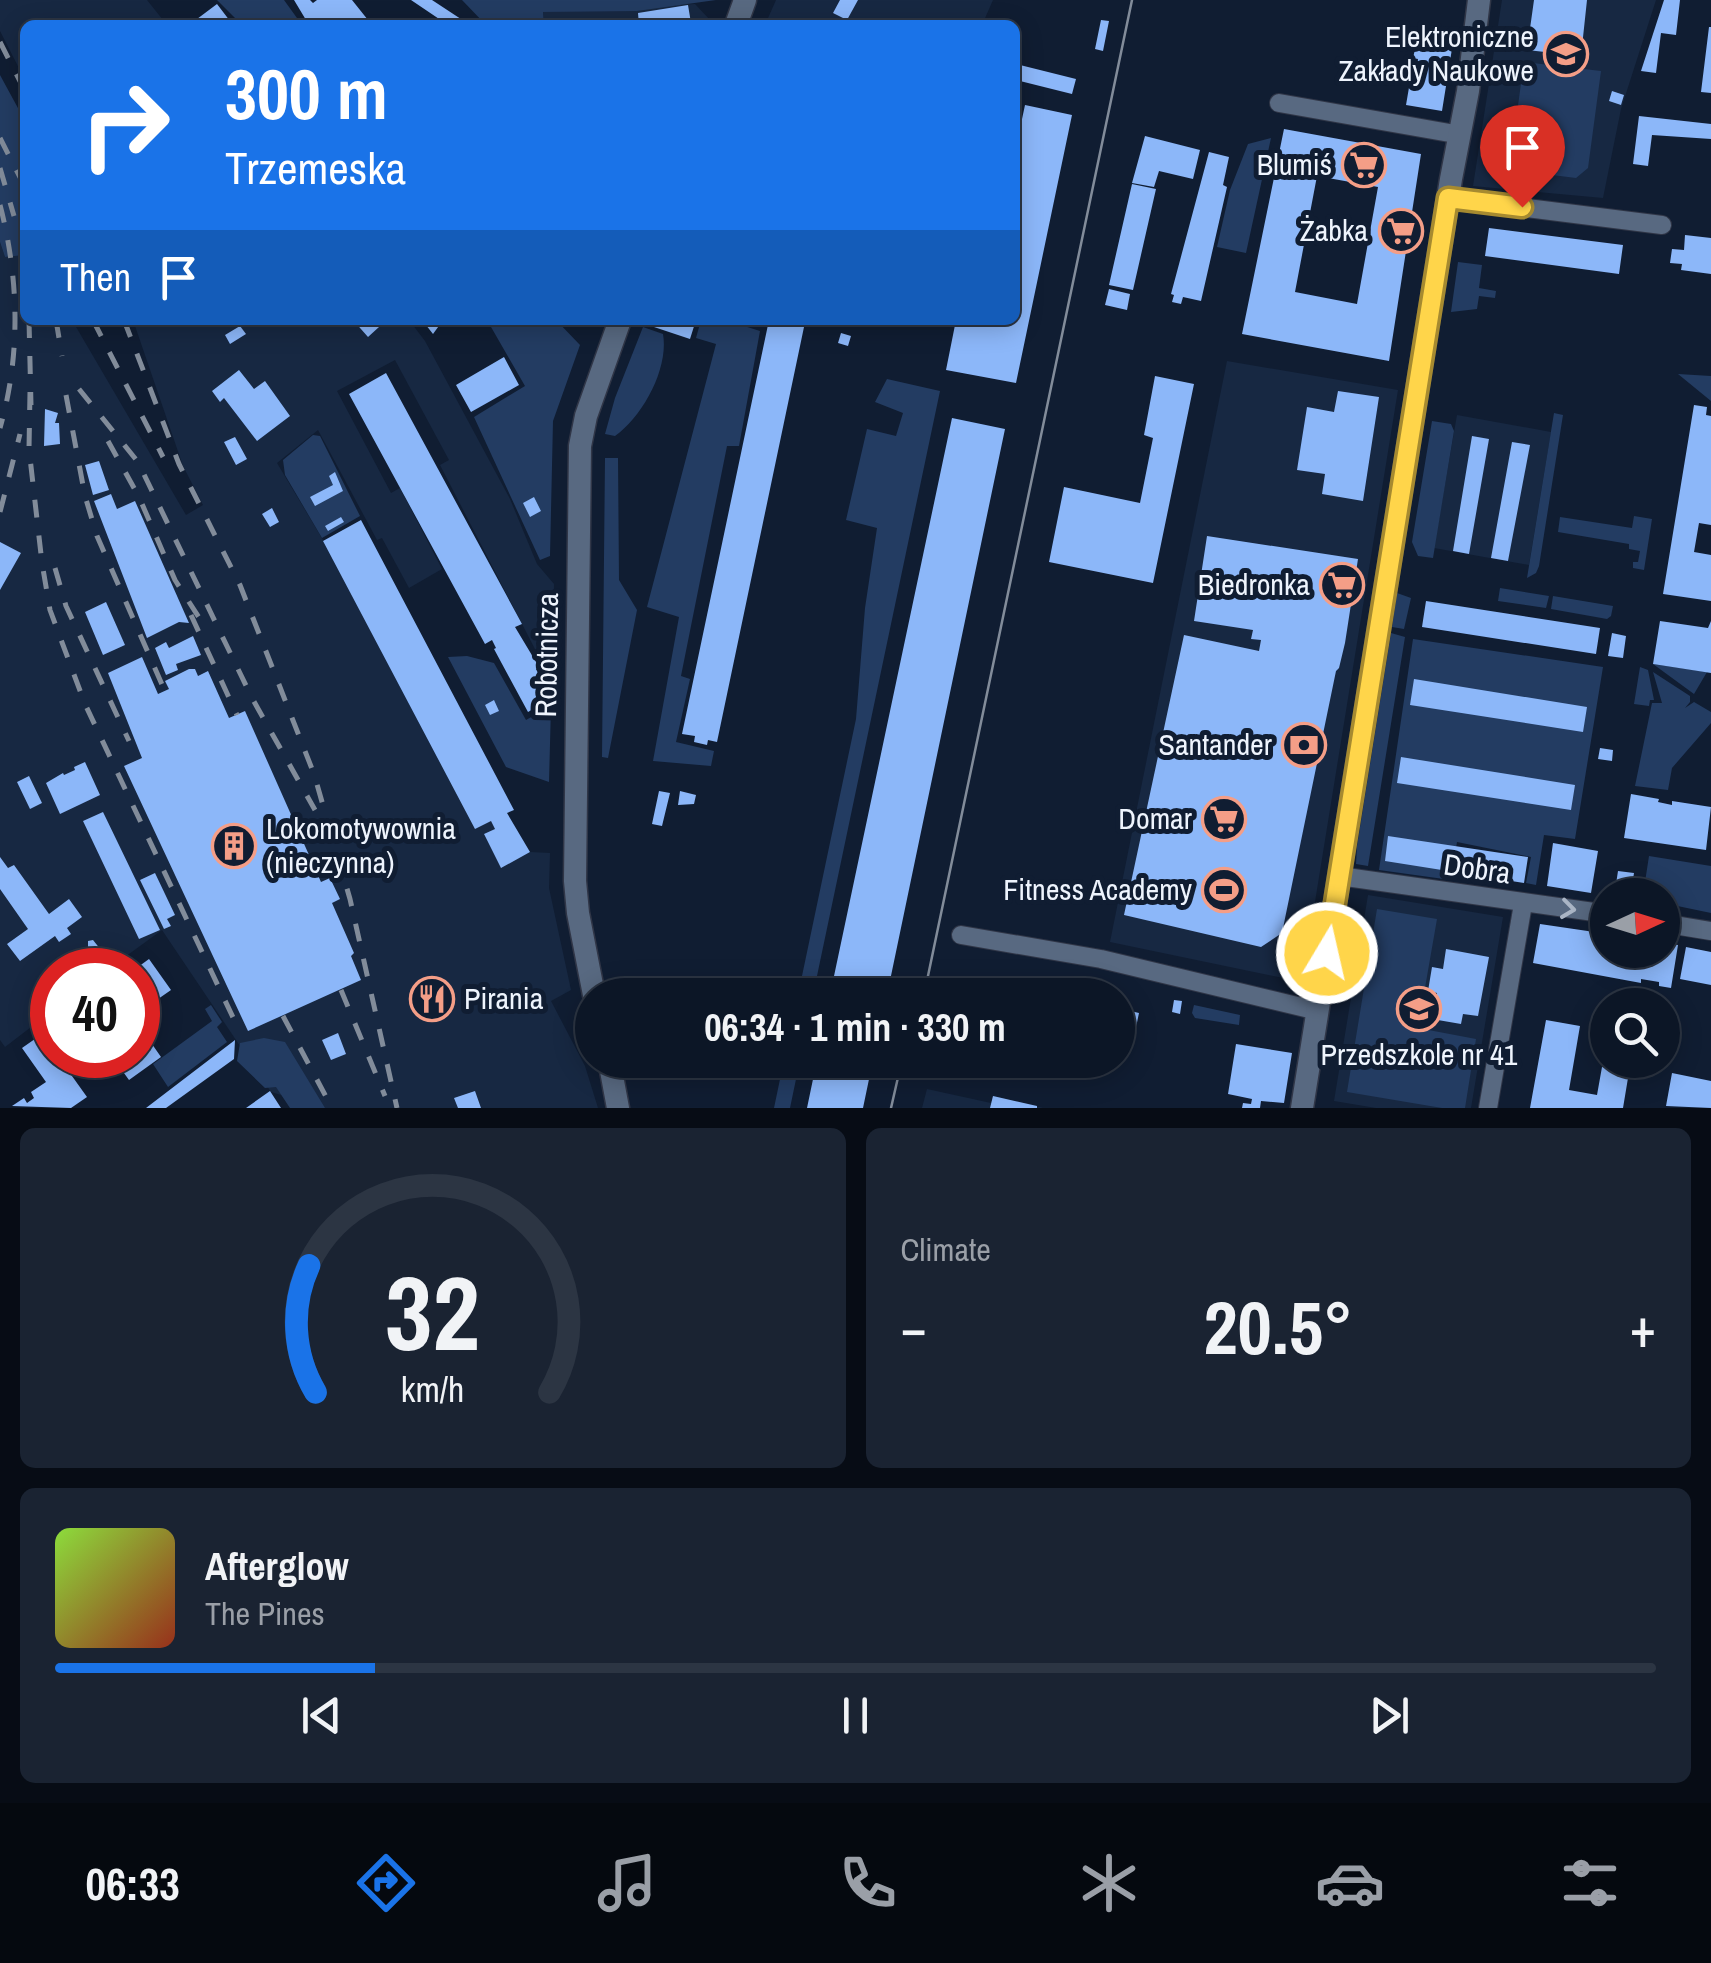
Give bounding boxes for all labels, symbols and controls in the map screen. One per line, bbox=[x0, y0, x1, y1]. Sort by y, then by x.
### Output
place label: Elektroniczne Zakłady Naukowe bbox=[1338, 16, 1534, 90]
school or university icon: Elektroniczne Zakłady Naukowe bbox=[1543, 31, 1589, 77]
text: 300 m bbox=[225, 47, 388, 141]
icon: right bbox=[60, 60, 190, 190]
pin bbox=[1480, 105, 1565, 208]
icon: arrive bbox=[1495, 120, 1550, 175]
text: Trzemeska bbox=[225, 137, 406, 198]
supermarket icon: Blumiś bbox=[1341, 142, 1387, 188]
place label: Blumiś bbox=[1257, 144, 1332, 184]
supermarket icon: Żabka bbox=[1378, 208, 1424, 254]
place label: Żabka bbox=[1300, 210, 1368, 250]
icon: arrive bbox=[151, 250, 206, 305]
text: Then bbox=[60, 252, 131, 303]
supermarket icon: Biedronka bbox=[1319, 562, 1365, 608]
place label: Biedronka bbox=[1198, 564, 1310, 604]
street label: Robotnicza bbox=[525, 592, 567, 718]
bank icon: Santander bbox=[1281, 722, 1327, 768]
place label: Santander bbox=[1158, 724, 1273, 764]
supermarket icon: Domar bbox=[1201, 796, 1247, 842]
place label: Domar bbox=[1118, 798, 1193, 838]
place label: Lokomotywownia (nieczynna) bbox=[266, 808, 456, 882]
building icon: Lokomotywownia (nieczynna) bbox=[211, 823, 257, 869]
street label: Dobra bbox=[1441, 844, 1513, 893]
sports icon: Fitness Academy bbox=[1201, 867, 1247, 913]
place label: Fitness Academy bbox=[1003, 869, 1193, 909]
north arrow bbox=[1590, 878, 1680, 968]
map controls bbox=[1590, 878, 1680, 1078]
one-way arrow bbox=[1560, 898, 1576, 919]
position arrow bbox=[1275, 901, 1379, 1005]
speed limit sign: 40 bbox=[30, 948, 160, 1078]
restaurant icon: Pirania bbox=[409, 976, 455, 1022]
place label: Pirania bbox=[464, 978, 544, 1018]
school or university icon: Przedszkole nr 41 bbox=[1396, 986, 1442, 1032]
button: search bbox=[1590, 988, 1680, 1078]
text: 06:34 · 1 min · 330 m bbox=[704, 1002, 1006, 1053]
place label: Przedszkole nr 41 bbox=[1321, 1034, 1518, 1074]
text: Climate bbox=[901, 1228, 991, 1271]
text: 32 bbox=[385, 1242, 480, 1382]
text: 20.5° bbox=[1203, 1276, 1353, 1377]
text: − bbox=[901, 1290, 927, 1364]
text: + bbox=[1630, 1290, 1656, 1364]
text: km/h bbox=[401, 1365, 465, 1413]
text: Afterglow bbox=[205, 1541, 349, 1592]
text: The Pines bbox=[205, 1592, 325, 1635]
icon: previous bbox=[294, 1688, 349, 1743]
icon: pause bbox=[828, 1688, 883, 1743]
icon: next bbox=[1362, 1688, 1417, 1743]
icon: directions bbox=[351, 1848, 421, 1918]
icon: music bbox=[592, 1848, 662, 1918]
icon: phone bbox=[833, 1848, 903, 1918]
icon: climate bbox=[1074, 1848, 1144, 1918]
icon: car bbox=[1315, 1848, 1385, 1918]
icon: filters bbox=[1555, 1848, 1625, 1918]
text: 06:33 bbox=[85, 1853, 180, 1914]

